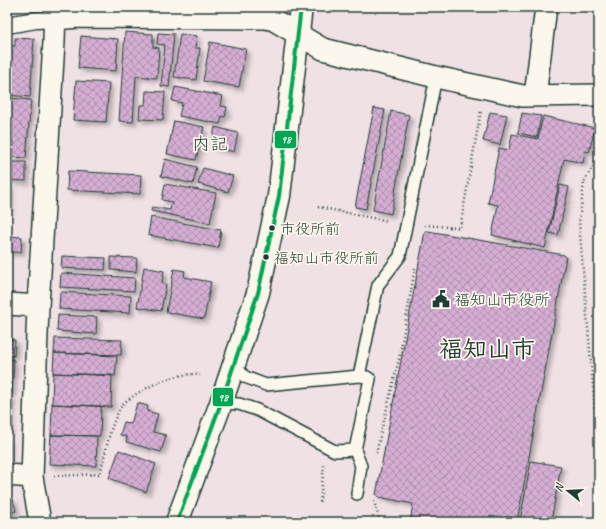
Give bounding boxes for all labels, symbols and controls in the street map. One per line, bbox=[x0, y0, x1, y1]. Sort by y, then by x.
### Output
line badge: 98 bbox=[274, 130, 297, 149]
text: 98 bbox=[281, 132, 293, 146]
district label: 内記 bbox=[192, 133, 228, 155]
place label: 市役所前 bbox=[280, 220, 340, 239]
marker: 市役所前 bbox=[267, 223, 277, 233]
place label: 福知山市役所前 bbox=[274, 249, 379, 268]
marker: 福知山市役所前 bbox=[261, 252, 271, 262]
public building icon: 福知山市役所 bbox=[431, 289, 451, 309]
place label: 福知山市役所 bbox=[454, 290, 550, 310]
district label: 福知山市 bbox=[439, 334, 535, 364]
line badge: 98 bbox=[212, 387, 234, 407]
text: 98 bbox=[218, 390, 230, 404]
north arrow bbox=[548, 471, 588, 511]
text: N bbox=[551, 480, 567, 493]

